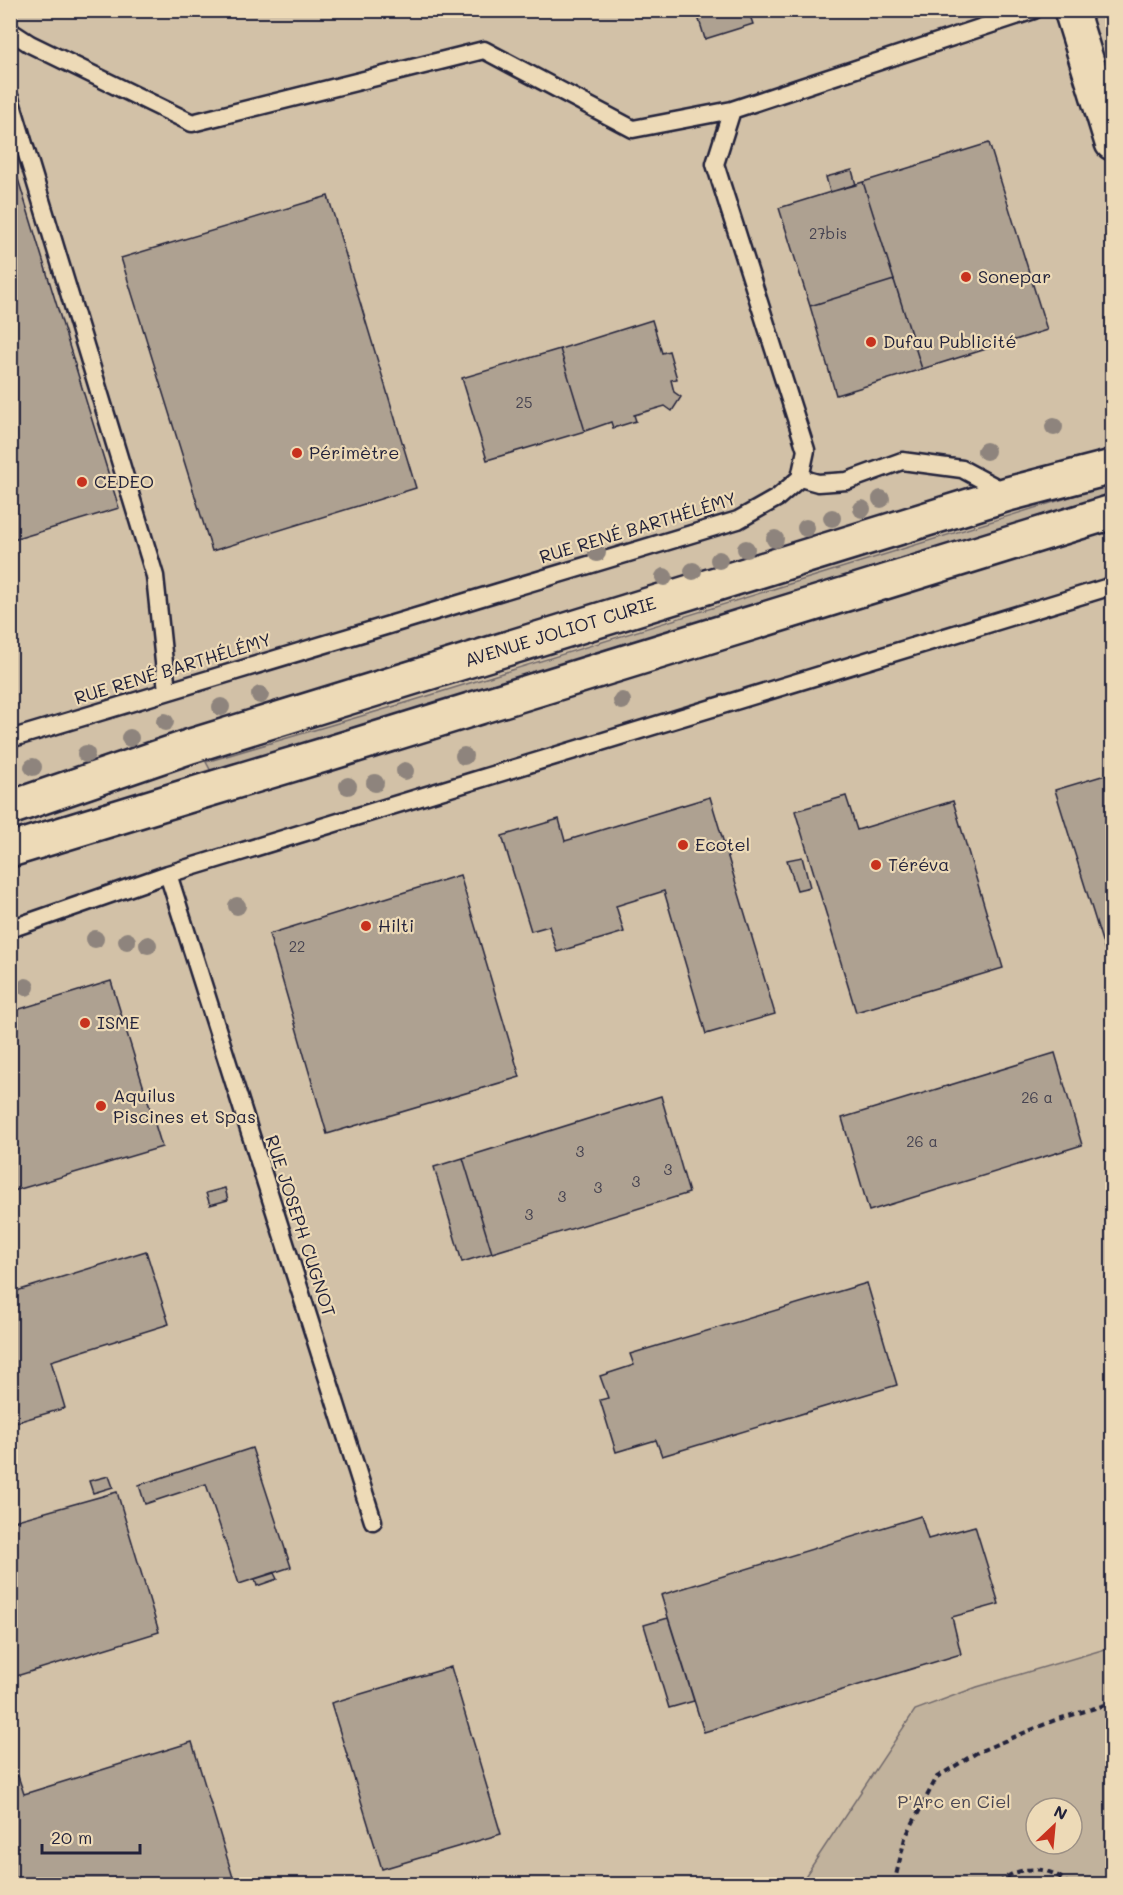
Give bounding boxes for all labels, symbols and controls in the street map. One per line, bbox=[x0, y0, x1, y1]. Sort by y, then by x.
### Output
house number: 27bis bbox=[809, 223, 847, 243]
place label: Sonepar bbox=[978, 264, 1051, 288]
marker: Sonepar bbox=[959, 270, 973, 284]
place label: Dufau Publicité bbox=[883, 329, 1017, 353]
marker: Dufau Publicité bbox=[864, 335, 878, 349]
house number: 25 bbox=[515, 392, 533, 412]
place label: Périmètre bbox=[309, 440, 399, 464]
marker: Périmètre bbox=[290, 446, 304, 460]
place label: CEDEO bbox=[94, 469, 154, 493]
marker: CEDEO bbox=[75, 475, 89, 489]
street label: RUE RENÉ BARTHÉLÉMY bbox=[536, 486, 739, 569]
street label: AVENUE JOLIOT CURIE bbox=[461, 590, 659, 672]
street label: RUE RENÉ BARTHÉLÉMY bbox=[71, 627, 274, 710]
place label: Ecotel bbox=[695, 832, 750, 856]
marker: Ecotel bbox=[676, 838, 690, 852]
place label: Téréva bbox=[888, 852, 950, 876]
marker: Téréva bbox=[869, 858, 883, 872]
place label: Hilti bbox=[378, 913, 414, 937]
marker: Hilti bbox=[359, 919, 373, 933]
house number: 22 bbox=[289, 936, 305, 956]
place label: ISME bbox=[97, 1010, 140, 1034]
marker: ISME bbox=[78, 1016, 92, 1030]
place label: Aquilus Piscines et Spas bbox=[113, 1083, 256, 1128]
house number: 26 a bbox=[1021, 1087, 1053, 1107]
marker: Aquilus Piscines et Spas bbox=[94, 1099, 108, 1113]
house number: 26 a bbox=[906, 1131, 938, 1151]
street label: RUE JOSEPH CUGNOT bbox=[260, 1132, 342, 1320]
house number: 3 bbox=[576, 1141, 585, 1161]
house number: 3 bbox=[664, 1159, 673, 1179]
house number: 3 bbox=[632, 1171, 641, 1191]
house number: 3 bbox=[594, 1177, 603, 1197]
house number: 3 bbox=[558, 1186, 567, 1206]
house number: 3 bbox=[525, 1204, 534, 1224]
park label: P'Arc en Ciel bbox=[897, 1789, 1011, 1813]
north arrow bbox=[1024, 1796, 1084, 1856]
text: N bbox=[1051, 1800, 1071, 1824]
scale bar bbox=[42, 1817, 140, 1855]
text: 20 m bbox=[51, 1825, 92, 1849]

